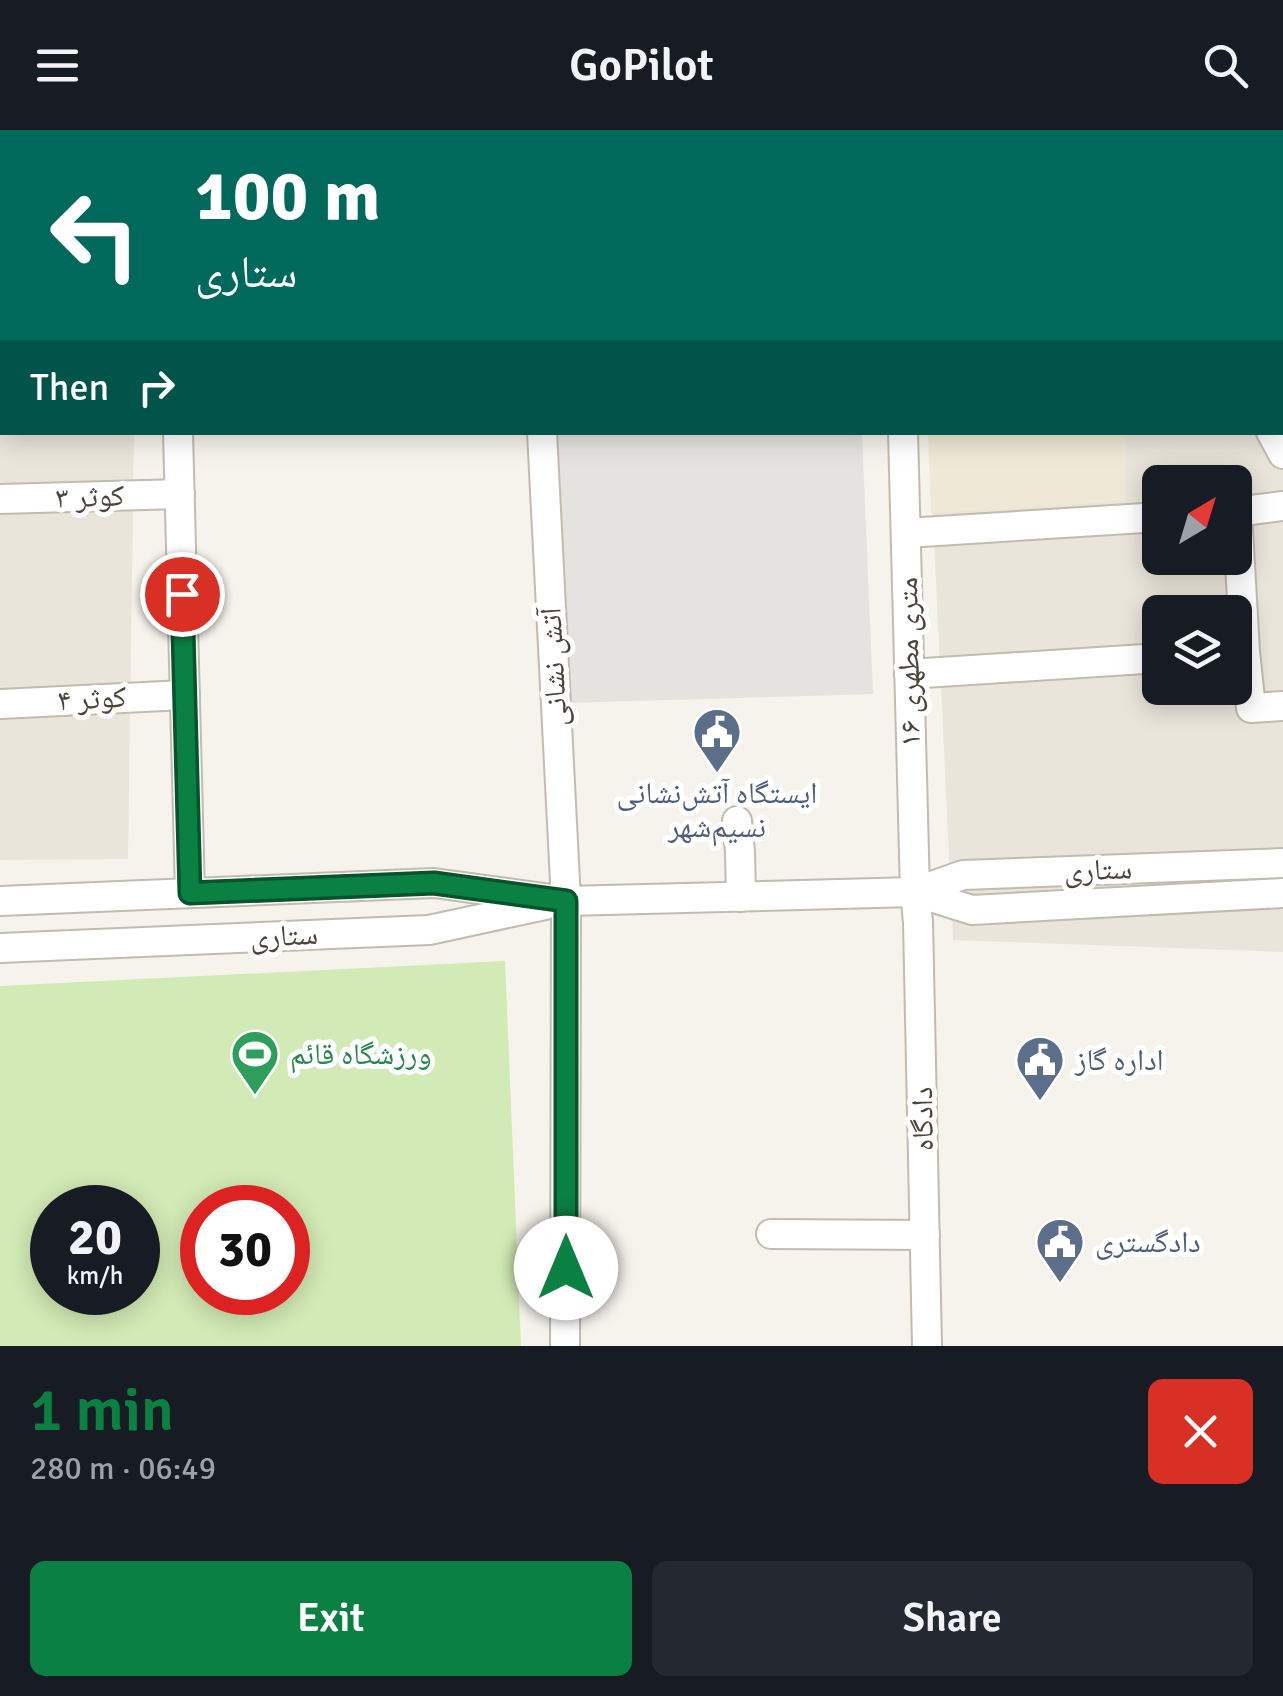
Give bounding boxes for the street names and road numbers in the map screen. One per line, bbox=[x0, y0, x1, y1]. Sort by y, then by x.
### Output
street label: کوثر ۳ bbox=[55, 477, 125, 517]
street label: ۱۶ متری مطهری bbox=[889, 577, 929, 747]
street label: آتش نشانی bbox=[532, 605, 576, 727]
street label: کوثر ۴ bbox=[57, 679, 127, 719]
street label: ستاری bbox=[1063, 850, 1133, 890]
street label: ستاری bbox=[249, 916, 319, 956]
street label: دادگاه bbox=[904, 1087, 942, 1151]

